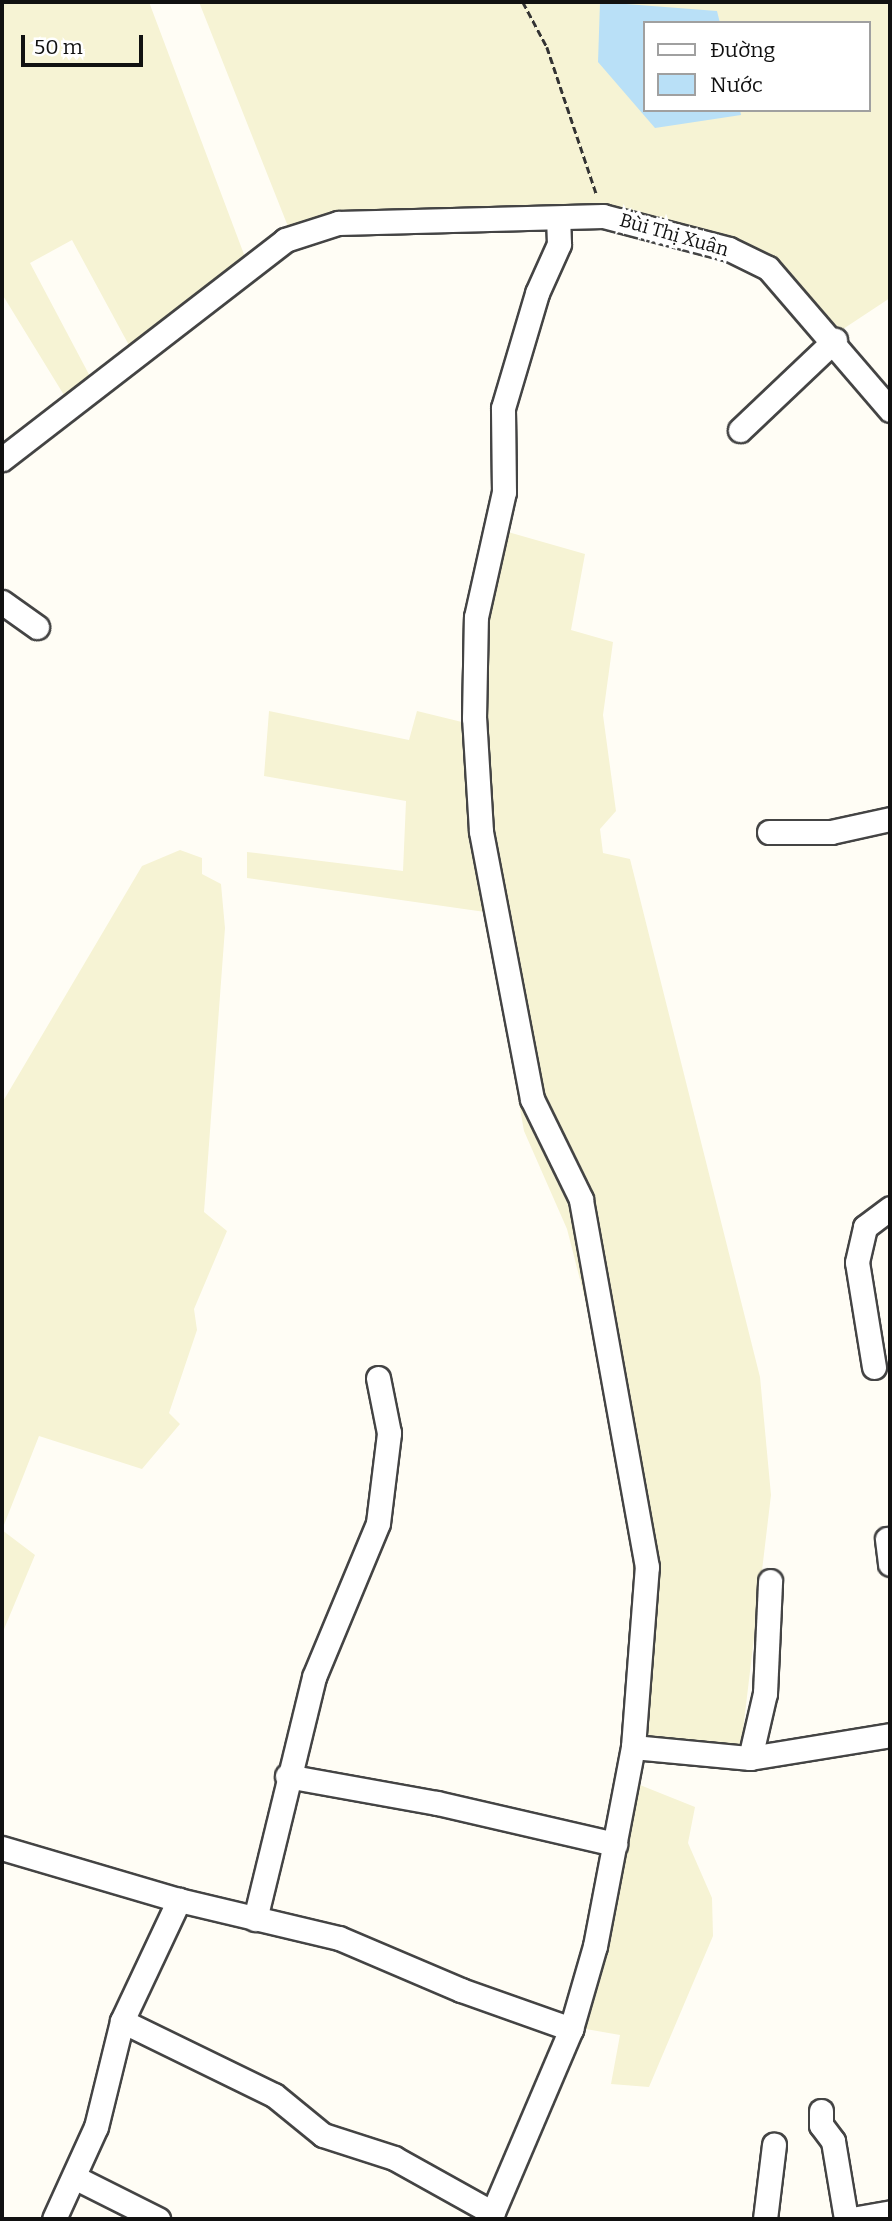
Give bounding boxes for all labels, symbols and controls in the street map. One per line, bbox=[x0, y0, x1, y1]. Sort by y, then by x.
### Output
scale bar bbox=[24, 21, 147, 65]
legend bbox=[644, 21, 871, 112]
text: 50 m bbox=[34, 34, 83, 60]
text: Đường bbox=[710, 37, 775, 63]
text: Nước bbox=[710, 72, 763, 98]
street label: Bùi Thị Xuân bbox=[617, 209, 731, 261]

